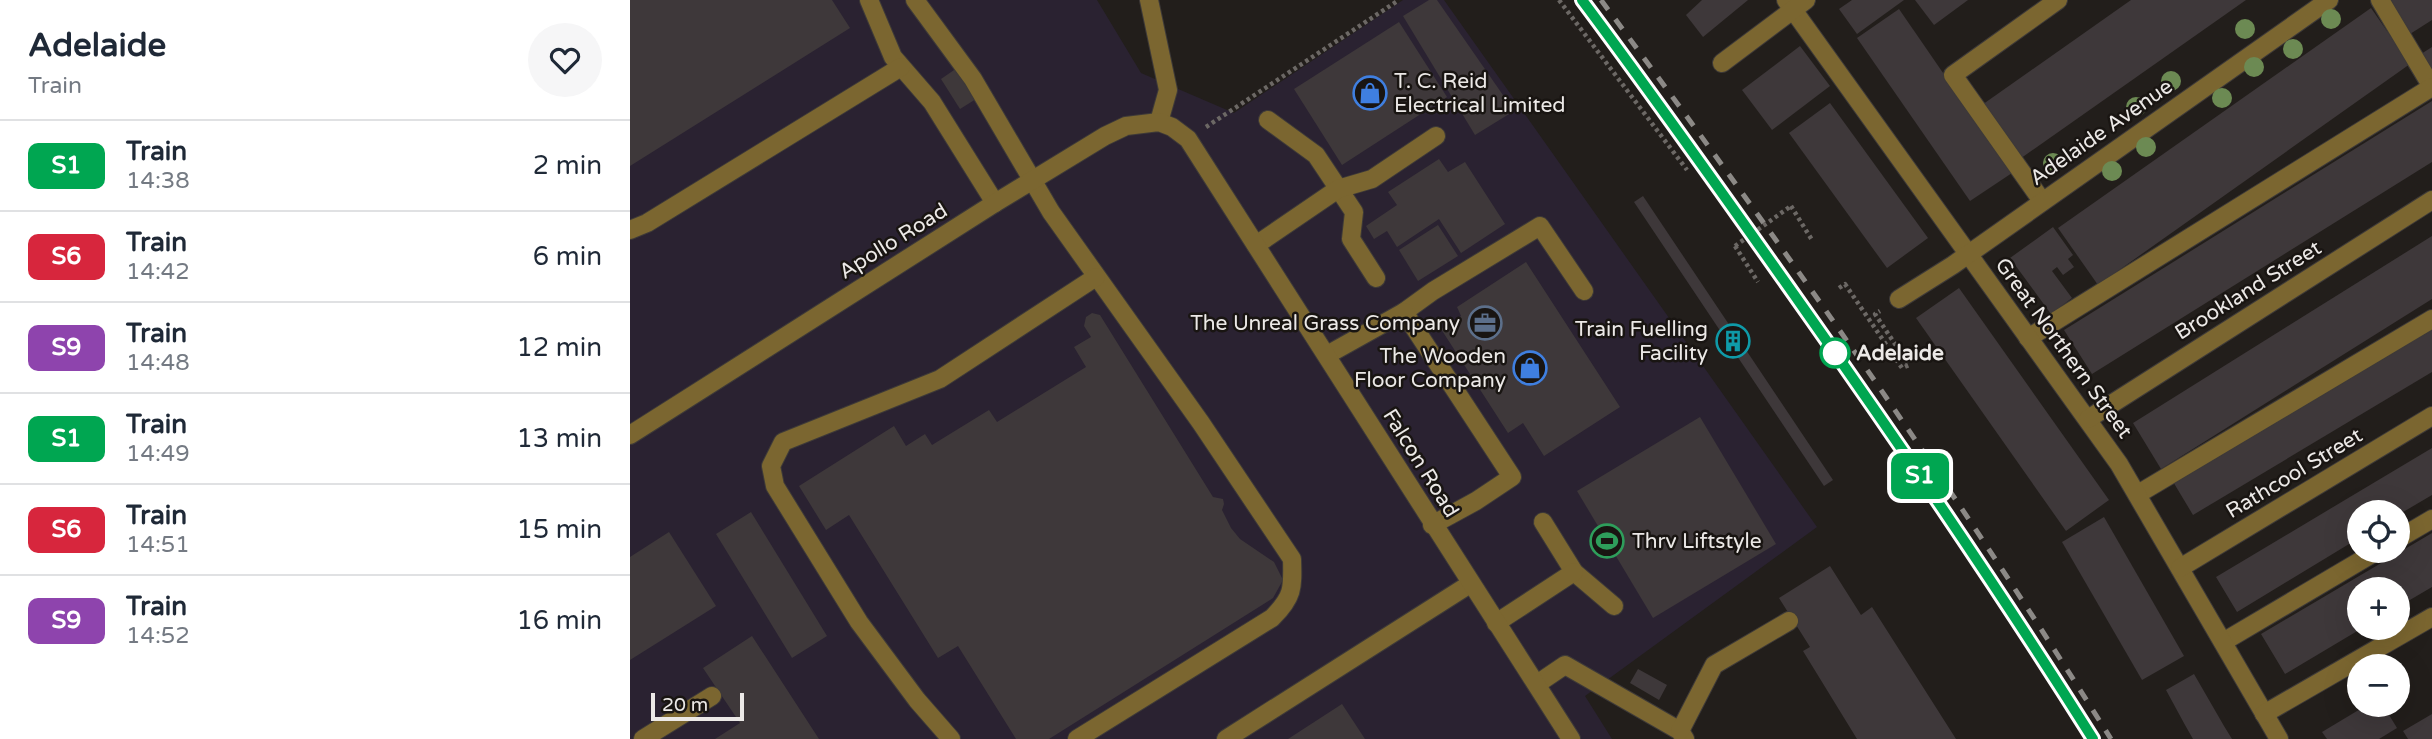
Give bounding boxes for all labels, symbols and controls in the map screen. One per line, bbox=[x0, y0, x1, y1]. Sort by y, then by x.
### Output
button: heart bbox=[528, 23, 602, 97]
text: Adelaide bbox=[28, 26, 166, 65]
place label: T. C. Reid Electrical Limited bbox=[1394, 69, 1566, 118]
text: Train bbox=[28, 72, 82, 100]
shop icon: T. C. Reid Electrical Limited bbox=[1351, 74, 1389, 112]
street label: Adelaide Avenue bbox=[2025, 74, 2178, 191]
text: Train bbox=[126, 136, 187, 167]
text: 2 min bbox=[533, 150, 602, 181]
text: S1 bbox=[52, 151, 81, 180]
text: 14:38 bbox=[126, 167, 190, 195]
street label: Apollo Road bbox=[834, 198, 952, 285]
text: Train bbox=[126, 227, 187, 258]
street label: Brookland Street bbox=[2171, 235, 2326, 345]
text: 6 min bbox=[533, 241, 602, 272]
text: S6 bbox=[52, 242, 81, 271]
street label: Great Northern Street bbox=[1990, 253, 2137, 443]
text: 14:42 bbox=[126, 258, 190, 286]
office icon: The Unreal Grass Company bbox=[1466, 304, 1504, 342]
place label: The Unreal Grass Company bbox=[1190, 311, 1460, 336]
place label: Train Fuelling Facility bbox=[1575, 317, 1708, 366]
text: Train bbox=[126, 318, 187, 349]
building icon: Train Fuelling Facility bbox=[1714, 322, 1752, 360]
text: 12 min bbox=[516, 332, 602, 363]
text: S9 bbox=[52, 333, 81, 362]
marker: Adelaide bbox=[1820, 338, 1850, 368]
place label: Adelaide bbox=[1856, 341, 1944, 366]
place label: The Wooden Floor Company bbox=[1354, 344, 1506, 393]
text: 14:48 bbox=[126, 349, 190, 377]
shop icon: The Wooden Floor Company bbox=[1511, 349, 1549, 387]
street label: Falcon Road bbox=[1377, 404, 1464, 522]
text: Train bbox=[126, 409, 187, 440]
text: 13 min bbox=[516, 423, 602, 454]
street label: Rathcool Street bbox=[2222, 423, 2367, 524]
text: S1 bbox=[52, 424, 81, 453]
text: 14:49 bbox=[126, 440, 190, 468]
line badge: S1 bbox=[1888, 453, 1952, 499]
text: S1 bbox=[1905, 461, 1935, 490]
text: Train bbox=[126, 500, 187, 531]
map controls bbox=[2347, 500, 2410, 717]
button: locate bbox=[2347, 500, 2410, 563]
text: 15 min bbox=[516, 514, 602, 545]
text: S6 bbox=[52, 515, 81, 544]
sports icon: Thrv Liftstyle bbox=[1588, 522, 1626, 560]
place label: Thrv Liftstyle bbox=[1632, 529, 1762, 554]
text: 14:51 bbox=[126, 531, 190, 559]
button: + bbox=[2347, 577, 2410, 640]
text: Train bbox=[126, 591, 187, 622]
text: 16 min bbox=[516, 605, 602, 636]
text: S9 bbox=[52, 606, 81, 635]
text: 14:52 bbox=[126, 622, 190, 650]
button: − bbox=[2347, 654, 2410, 717]
scale bar bbox=[651, 690, 744, 722]
text: 20 m bbox=[662, 694, 708, 716]

